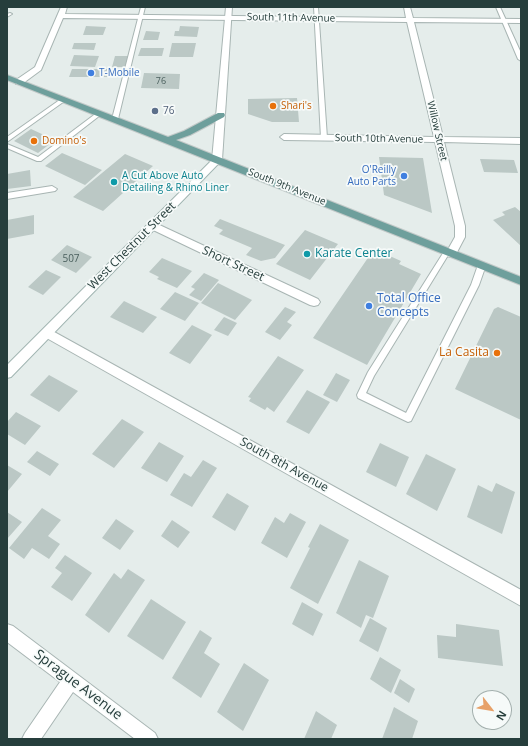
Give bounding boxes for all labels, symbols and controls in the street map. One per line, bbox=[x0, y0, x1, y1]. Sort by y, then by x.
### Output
street label: South 11th Avenue bbox=[247, 11, 335, 25]
place label: T-Mobile bbox=[99, 67, 140, 79]
marker: T-Mobile bbox=[86, 68, 96, 78]
house number: 76 bbox=[156, 76, 166, 86]
place label: Shari's bbox=[281, 100, 312, 112]
street label: Willow Street bbox=[424, 100, 450, 162]
marker: Shari's bbox=[268, 101, 278, 111]
place label: 76 bbox=[163, 105, 174, 117]
marker: 76 bbox=[150, 106, 160, 116]
street label: South 10th Avenue bbox=[335, 132, 423, 146]
place label: Domino's bbox=[42, 135, 86, 147]
marker: Domino's bbox=[29, 136, 39, 146]
place label: O'Reilly Auto Parts bbox=[347, 164, 396, 188]
street label: South 9th Avenue bbox=[246, 166, 328, 208]
place label: A Cut Above Auto Detailing & Rhino Liner bbox=[122, 170, 229, 194]
marker: O'Reilly Auto Parts bbox=[399, 171, 409, 181]
marker: A Cut Above Auto Detailing & Rhino Liner bbox=[109, 177, 119, 187]
street label: West Chestnut Street bbox=[85, 199, 179, 293]
street label: Short Street bbox=[200, 243, 266, 285]
place label: Karate Center bbox=[315, 247, 392, 261]
marker: Karate Center bbox=[302, 249, 312, 259]
house number: 507 bbox=[62, 253, 80, 265]
place label: Total Office Concepts bbox=[377, 292, 441, 320]
marker: Total Office Concepts bbox=[364, 301, 374, 311]
place label: La Casita bbox=[439, 346, 489, 360]
marker: La Casita bbox=[492, 348, 502, 358]
street label: South 8th Avenue bbox=[237, 435, 331, 495]
street label: Sprague Avenue bbox=[31, 646, 125, 724]
north arrow bbox=[472, 690, 512, 730]
text: N bbox=[493, 708, 511, 724]

